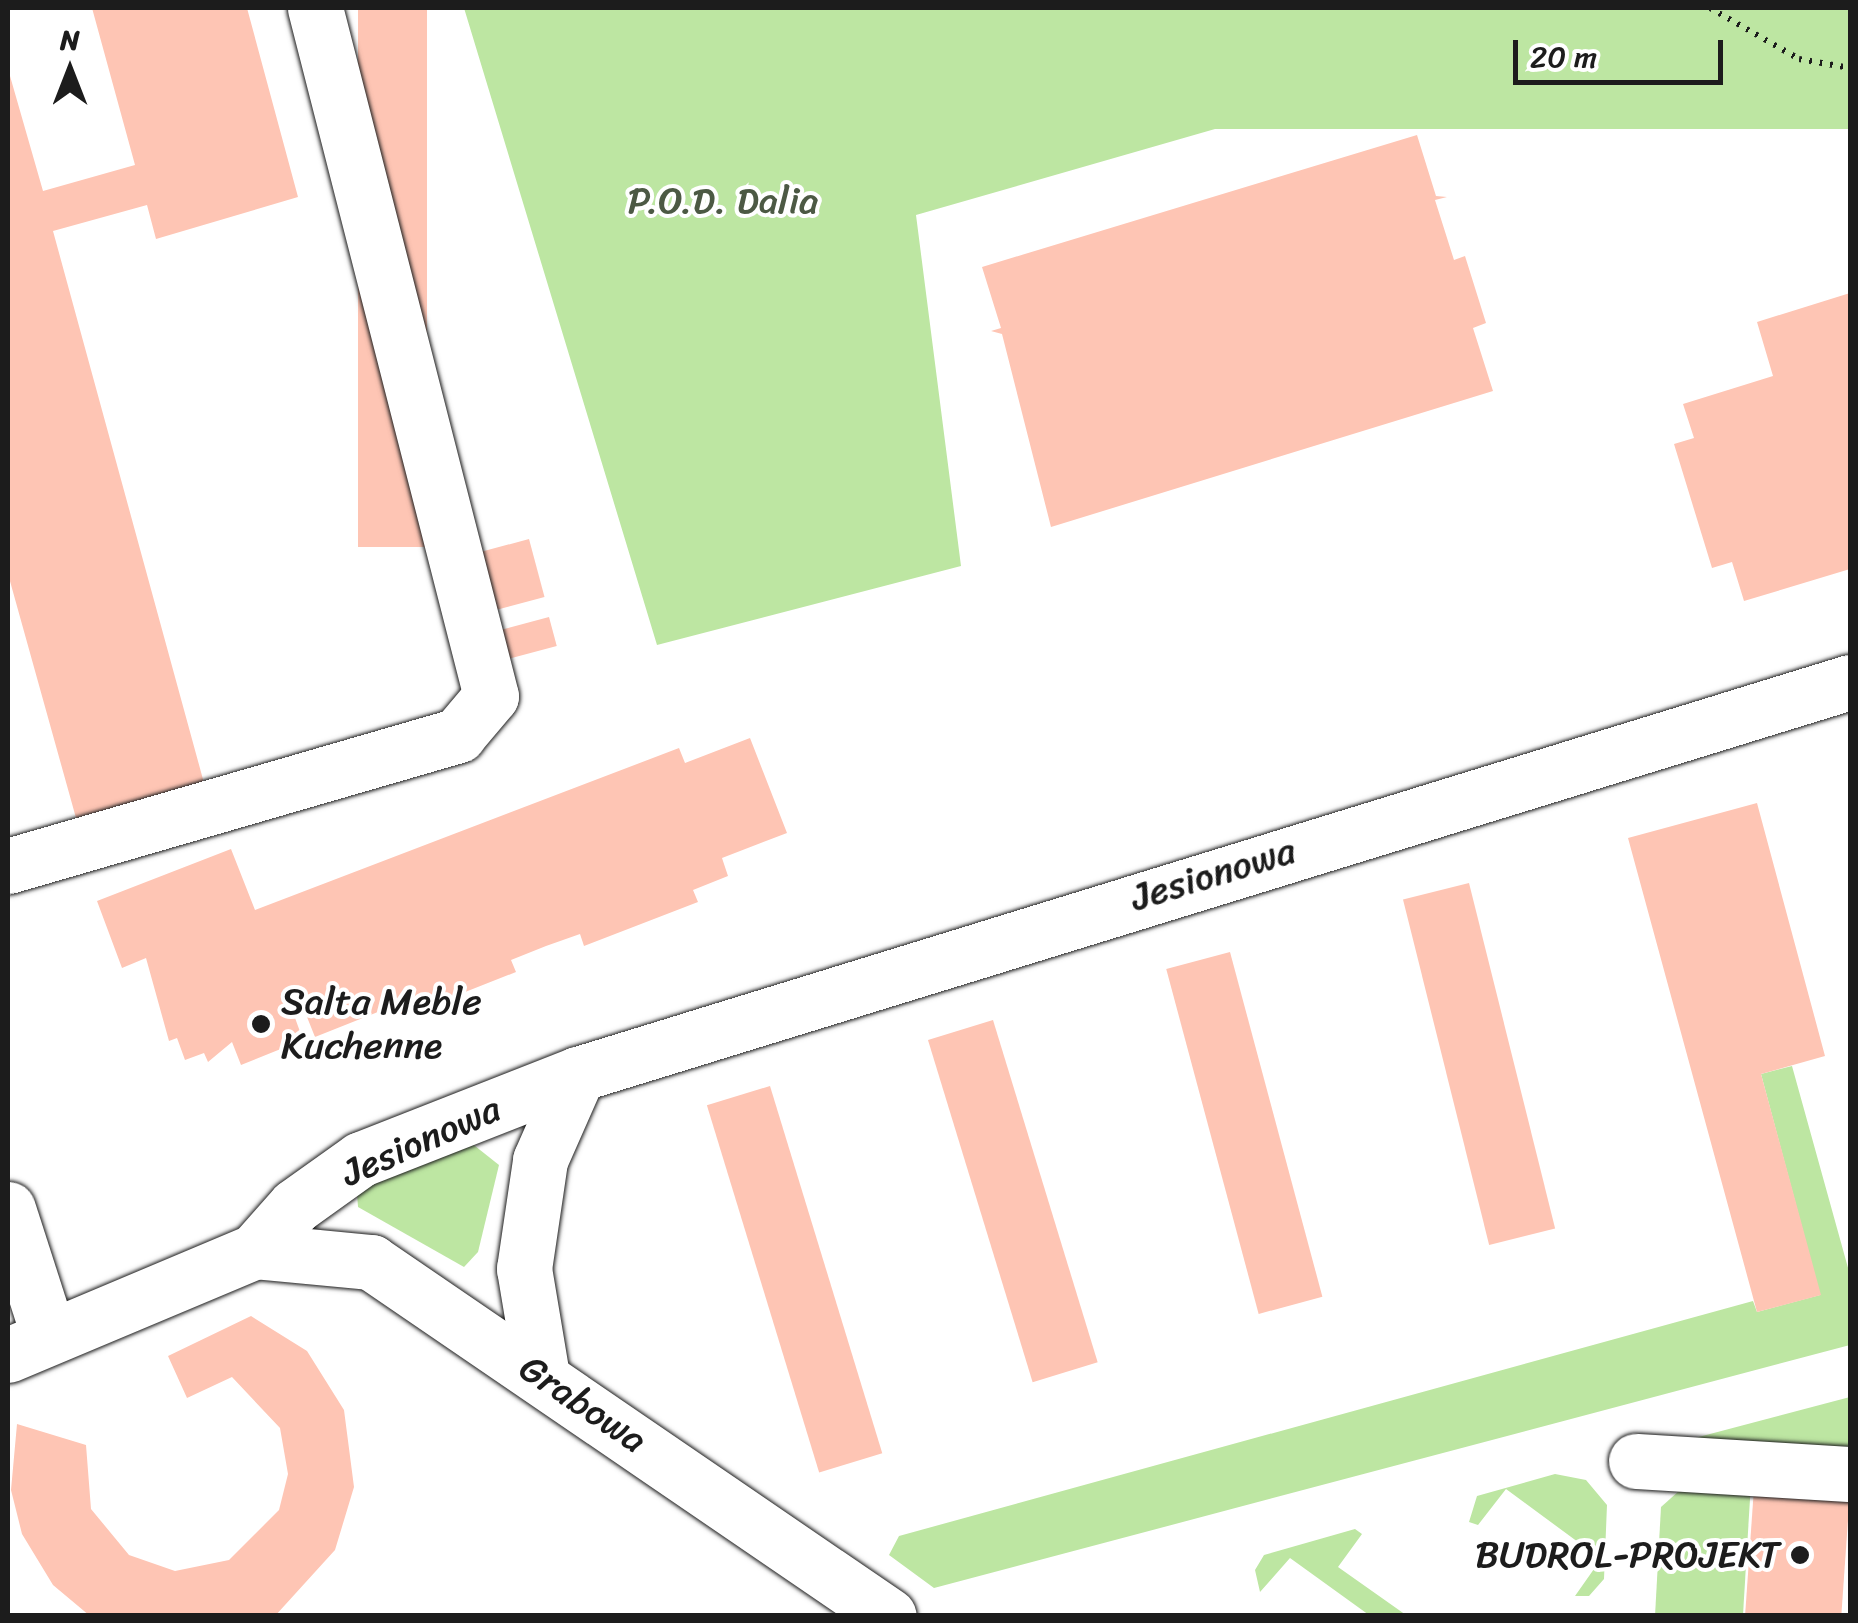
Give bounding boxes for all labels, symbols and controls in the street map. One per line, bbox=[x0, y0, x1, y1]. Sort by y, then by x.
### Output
text: N bbox=[60, 15, 80, 64]
north arrow bbox=[20, 20, 120, 120]
scale bar bbox=[1518, 20, 1728, 82]
text: 20 m bbox=[1530, 30, 1597, 84]
park label: P.O.D. Dalia bbox=[628, 178, 818, 224]
street label: Jesionowa bbox=[1125, 827, 1301, 921]
place label: Salta Meble Kuchenne bbox=[281, 979, 482, 1068]
marker: Salta Meble Kuchenne bbox=[250, 1013, 272, 1035]
street label: Jesionowa bbox=[334, 1086, 508, 1196]
street label: Grabowa bbox=[511, 1345, 655, 1463]
place label: BUDROL-PROJEKT bbox=[1475, 1532, 1780, 1578]
marker: BUDROL-PROJEKT bbox=[1789, 1544, 1811, 1566]

